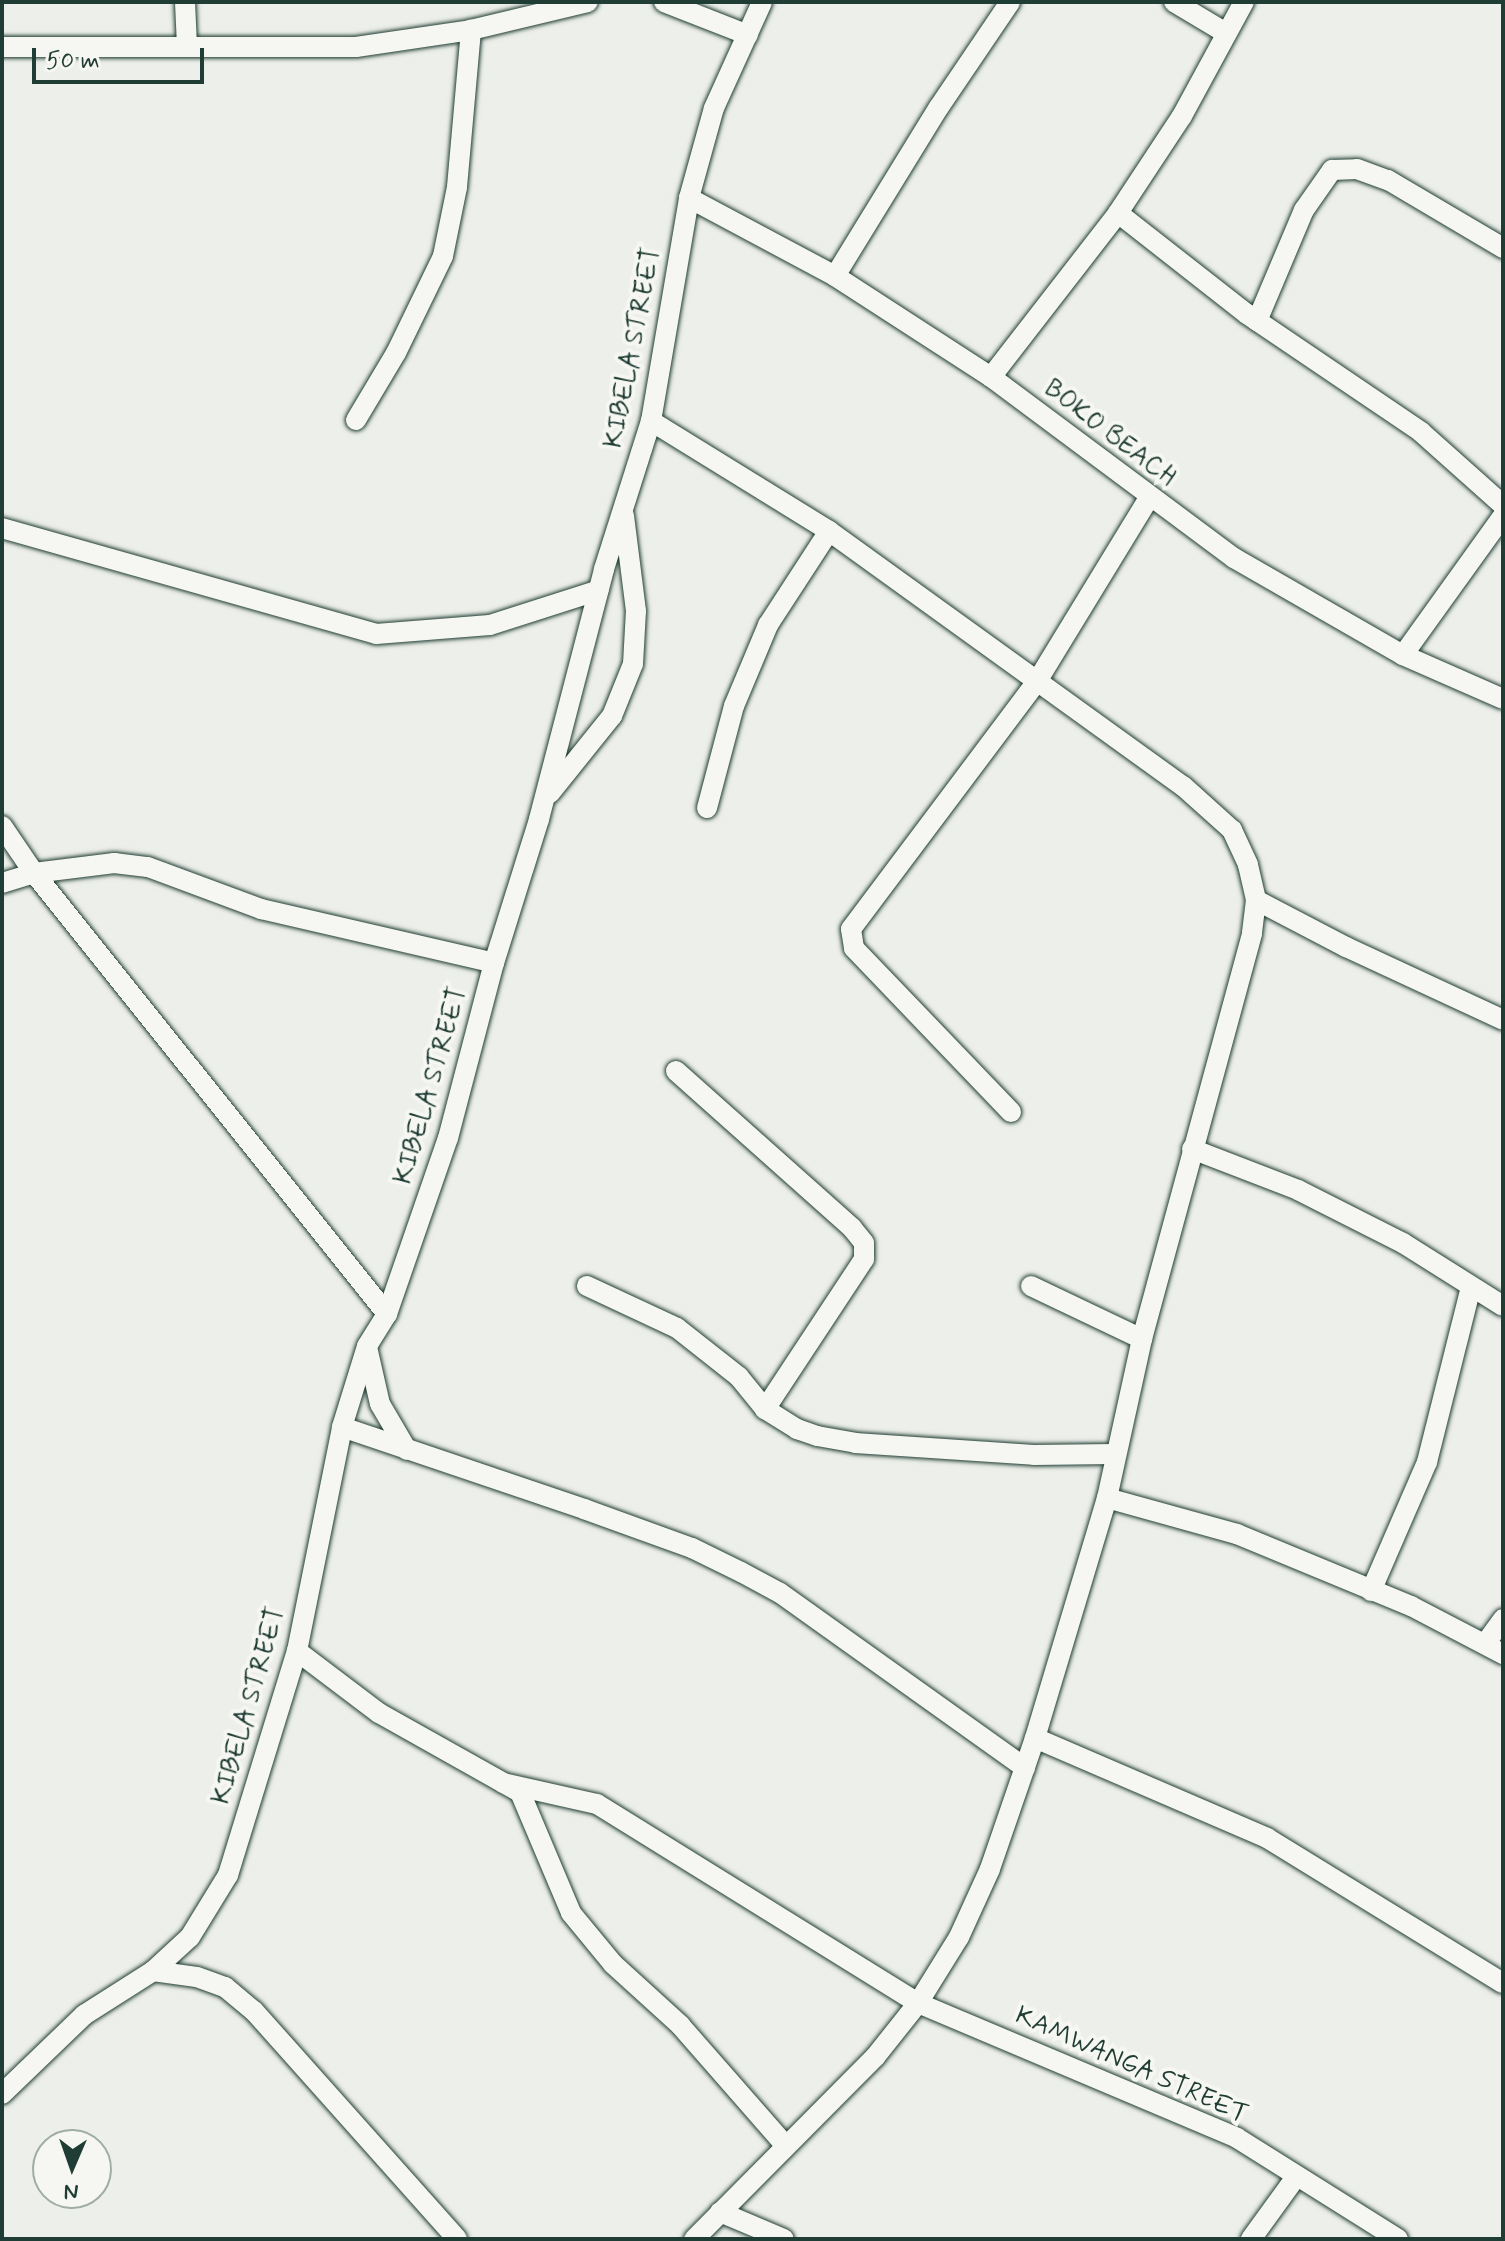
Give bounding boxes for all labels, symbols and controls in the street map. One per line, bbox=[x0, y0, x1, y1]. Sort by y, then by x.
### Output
scale bar bbox=[36, 32, 208, 82]
text: 50 m bbox=[46, 46, 100, 77]
street label: KIBELA STREET bbox=[599, 245, 669, 451]
street label: BOKO BEACH bbox=[1037, 375, 1181, 493]
street label: KIBELA STREET bbox=[389, 984, 475, 1188]
street label: KIBELA STREET bbox=[207, 1604, 293, 1808]
street label: KAMWANGA STREET bbox=[1009, 2000, 1253, 2132]
north arrow bbox=[32, 2129, 112, 2209]
text: N bbox=[63, 2177, 79, 2205]

